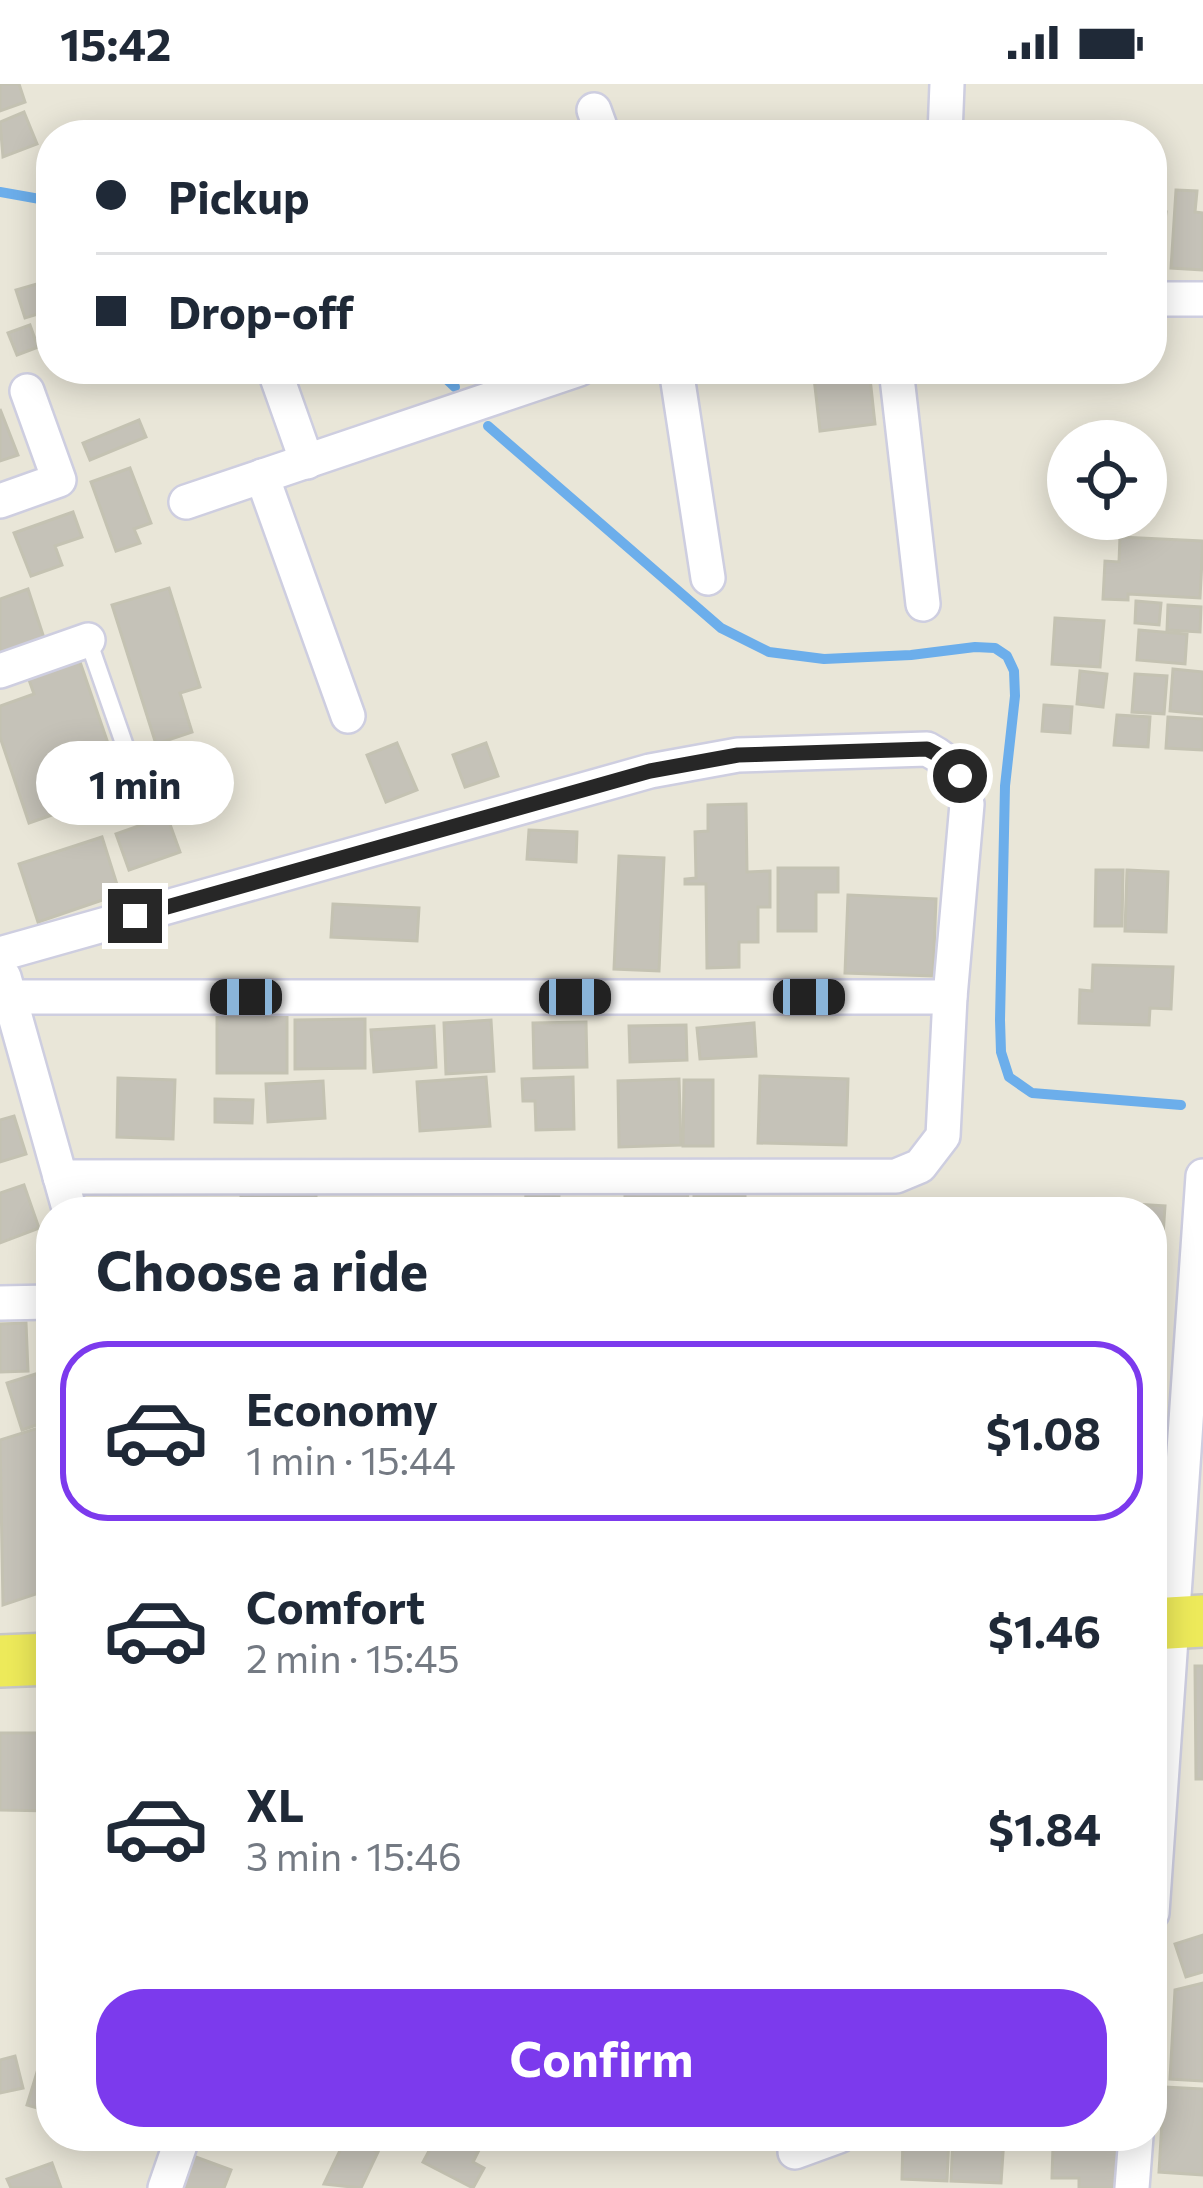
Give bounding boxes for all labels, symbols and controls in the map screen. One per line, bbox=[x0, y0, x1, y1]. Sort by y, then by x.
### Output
text: 15:42 bbox=[60, 15, 171, 70]
text: Pickup bbox=[168, 168, 310, 223]
text: Drop-off bbox=[168, 283, 354, 338]
map controls bbox=[1047, 420, 1167, 540]
button: locate bbox=[1047, 420, 1167, 540]
callout: 1 min bbox=[36, 742, 234, 826]
route start bbox=[933, 749, 987, 803]
text: 1 min bbox=[89, 759, 181, 807]
route end bbox=[108, 889, 162, 943]
car bbox=[210, 979, 282, 1015]
car bbox=[539, 979, 611, 1015]
car bbox=[773, 979, 845, 1015]
text: Choose a ride bbox=[96, 1236, 428, 1302]
icon: car bbox=[102, 1377, 210, 1485]
text: Economy bbox=[246, 1380, 438, 1435]
text: $1.08 bbox=[986, 1404, 1101, 1459]
text: 1 min · 15:44 bbox=[246, 1435, 456, 1483]
icon: car bbox=[102, 1575, 210, 1683]
text: Comfort bbox=[246, 1578, 425, 1633]
text: $1.46 bbox=[988, 1602, 1101, 1657]
text: 2 min · 15:45 bbox=[246, 1633, 460, 1681]
icon: car bbox=[102, 1773, 210, 1881]
text: XL bbox=[246, 1776, 304, 1831]
text: $1.84 bbox=[988, 1800, 1101, 1855]
text: 3 min · 15:46 bbox=[246, 1831, 462, 1879]
button: Confirm bbox=[96, 1989, 1107, 2127]

